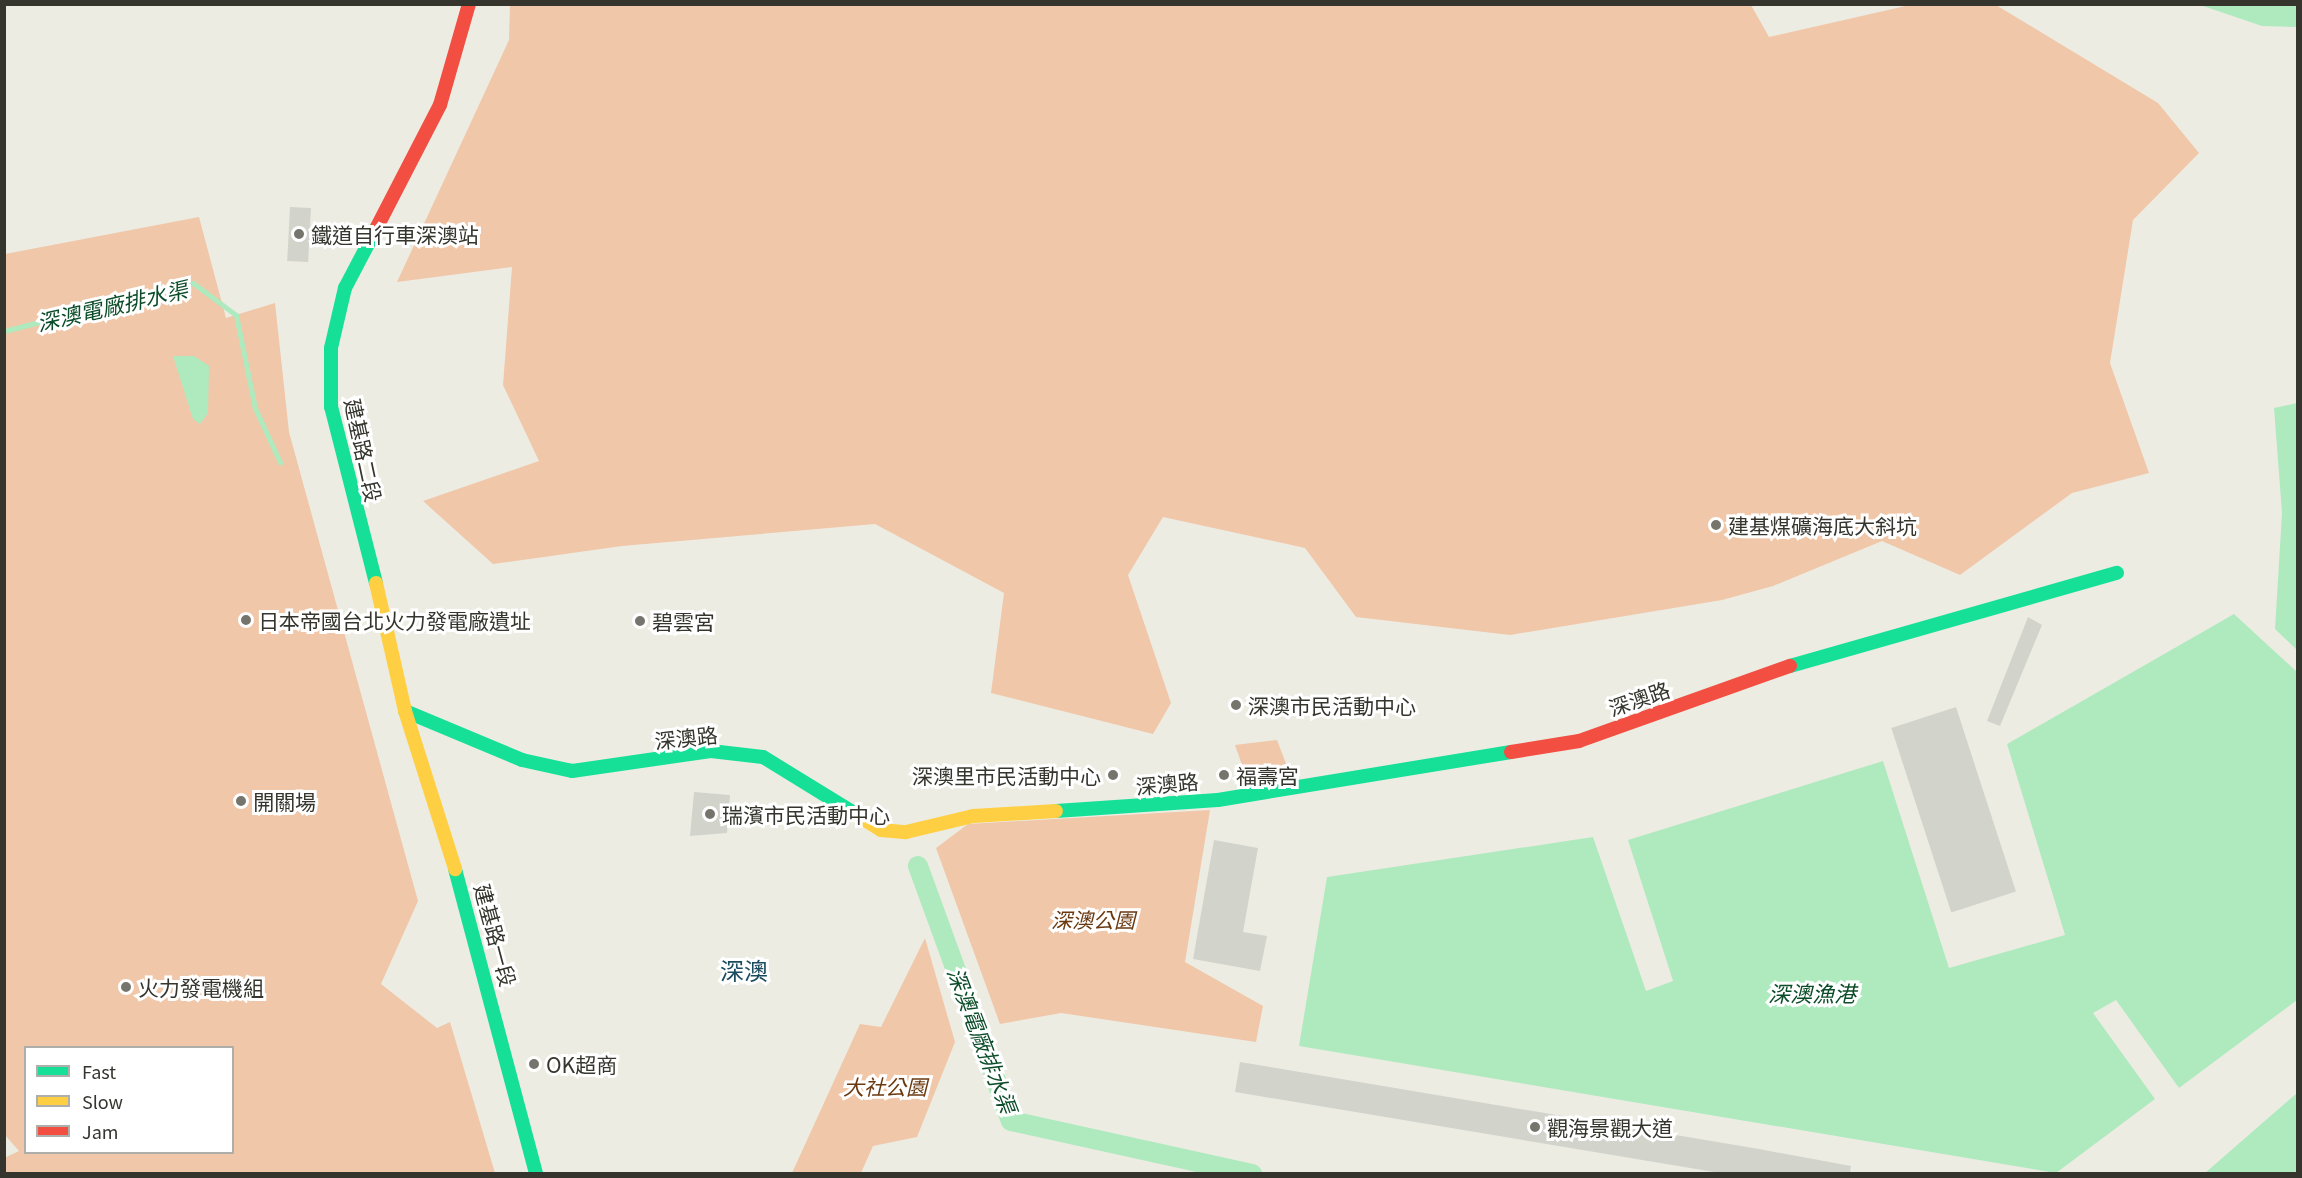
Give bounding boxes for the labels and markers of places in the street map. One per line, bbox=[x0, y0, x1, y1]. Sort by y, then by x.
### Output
place label: 鐵道自行車深澳站 bbox=[311, 221, 479, 247]
marker: 鐵道自行車深澳站 bbox=[292, 227, 306, 241]
place label: 建基煤礦海底大斜坑 bbox=[1728, 512, 1917, 538]
marker: 建基煤礦海底大斜坑 bbox=[1709, 518, 1723, 532]
place label: 日本帝國台北火力發電廠遺址 bbox=[258, 607, 531, 633]
place label: 碧雲宮 bbox=[652, 608, 715, 634]
marker: 日本帝國台北火力發電廠遺址 bbox=[239, 613, 253, 627]
marker: 碧雲宮 bbox=[633, 614, 647, 628]
place label: 深澳市民活動中心 bbox=[1248, 692, 1416, 718]
marker: 深澳市民活動中心 bbox=[1229, 698, 1243, 712]
place label: 深澳里市民活動中心 bbox=[912, 762, 1101, 788]
place label: 福壽宮 bbox=[1236, 762, 1299, 788]
marker: 深澳里市民活動中心 bbox=[1106, 768, 1120, 782]
marker: 福壽宮 bbox=[1217, 768, 1231, 782]
place label: 開關場 bbox=[253, 788, 316, 814]
marker: 開關場 bbox=[234, 794, 248, 808]
place label: 瑞濱市民活動中心 bbox=[722, 801, 890, 827]
marker: 瑞濱市民活動中心 bbox=[703, 807, 717, 821]
place label: 火力發電機組 bbox=[138, 974, 264, 1000]
marker: 火力發電機組 bbox=[119, 980, 133, 994]
place label: OK超商 bbox=[546, 1051, 617, 1077]
marker: OK超商 bbox=[527, 1057, 541, 1071]
place label: 觀海景觀大道 bbox=[1547, 1114, 1673, 1140]
marker: 觀海景觀大道 bbox=[1528, 1120, 1542, 1134]

